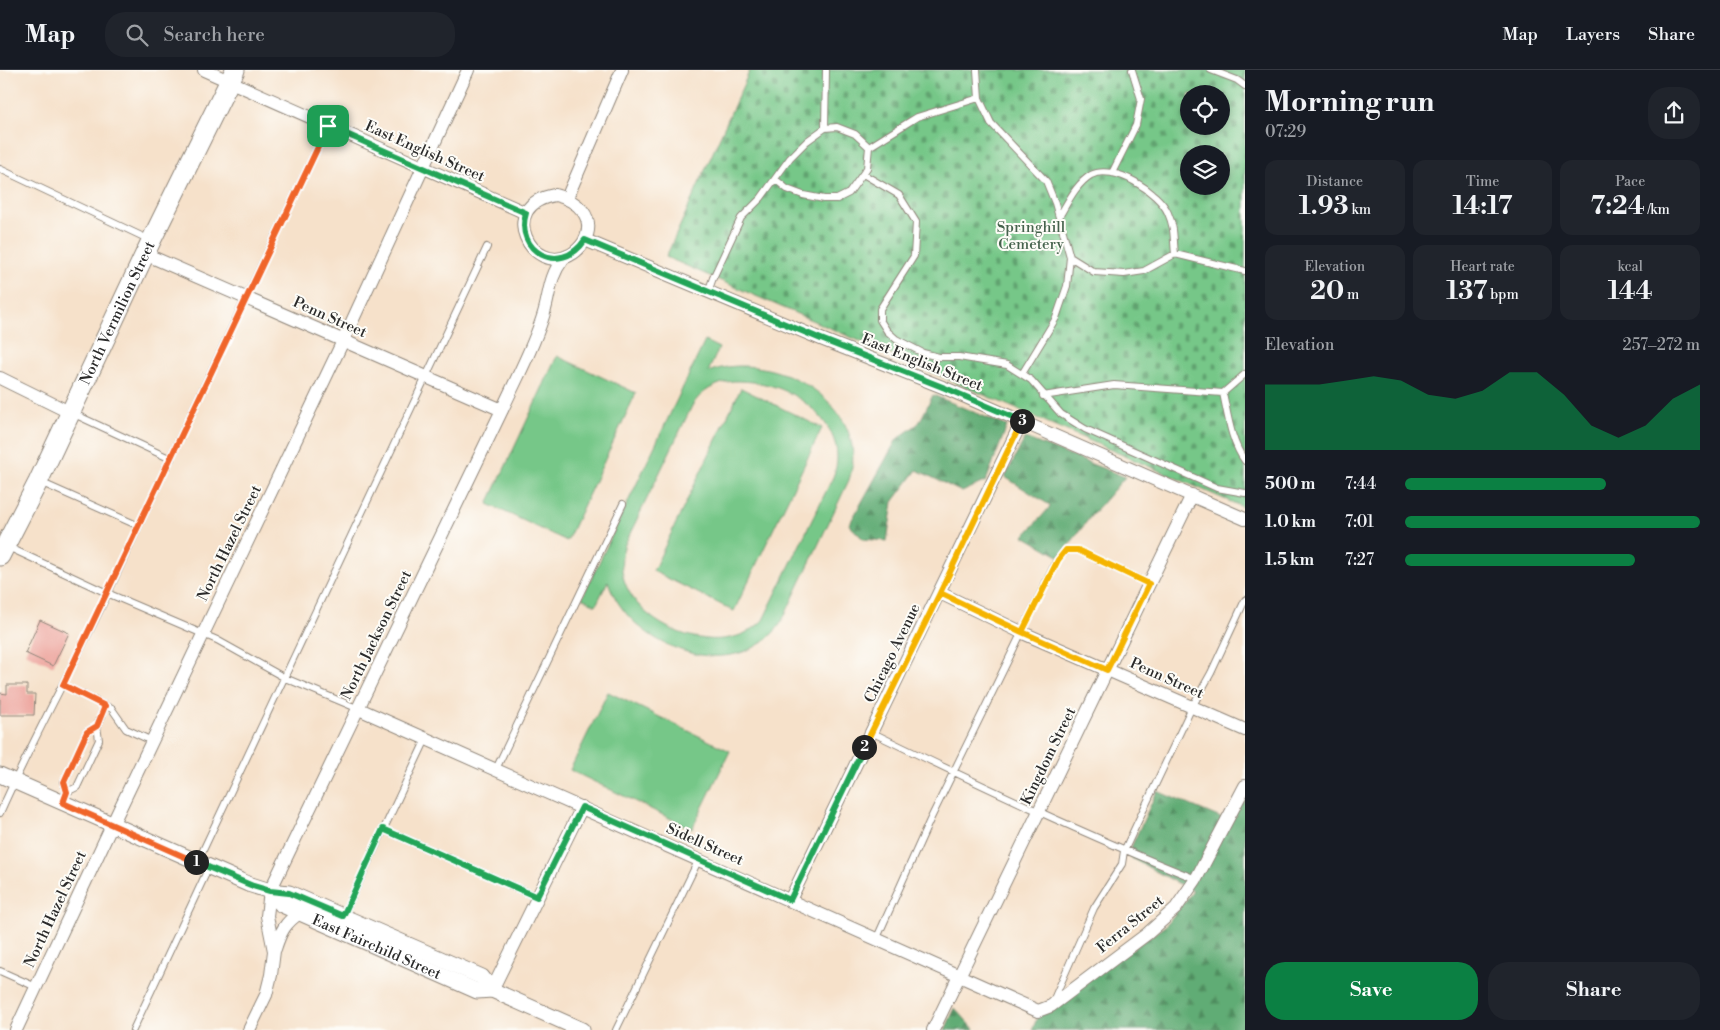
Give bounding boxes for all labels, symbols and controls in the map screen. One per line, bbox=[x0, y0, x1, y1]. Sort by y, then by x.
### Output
search box bbox=[105, 12, 455, 57]
text: Map bbox=[25, 20, 75, 50]
icon: search bbox=[123, 21, 151, 49]
text: Search here bbox=[163, 23, 265, 47]
text: Map bbox=[1503, 23, 1538, 46]
text: Layers bbox=[1566, 23, 1620, 46]
text: Share bbox=[1648, 23, 1695, 46]
map controls bbox=[1180, 85, 1230, 195]
button: locate bbox=[1180, 85, 1230, 135]
text: Morning run bbox=[1265, 85, 1434, 120]
button: share bbox=[1648, 87, 1700, 139]
pin bbox=[307, 105, 349, 147]
icon: arrive bbox=[314, 112, 342, 140]
street label: East English Street bbox=[362, 117, 488, 187]
text: 07:29 bbox=[1265, 122, 1306, 142]
button: layers bbox=[1180, 145, 1230, 195]
text: Distance bbox=[1307, 173, 1363, 191]
text: Time bbox=[1466, 173, 1499, 191]
text: Pace bbox=[1615, 173, 1645, 191]
text: 1.93 bbox=[1299, 191, 1349, 222]
text: 14:17 bbox=[1453, 191, 1512, 222]
text: 7:24 bbox=[1591, 191, 1645, 222]
text: km bbox=[1349, 201, 1371, 219]
text: /km bbox=[1645, 201, 1670, 219]
park label: Springhill Cemetery bbox=[997, 218, 1066, 254]
street label: North Vermilion Street bbox=[76, 238, 160, 388]
text: Elevation bbox=[1305, 258, 1365, 276]
text: Heart rate bbox=[1450, 258, 1515, 276]
text: kcal bbox=[1617, 258, 1643, 276]
text: 20 bbox=[1310, 276, 1344, 307]
text: 137 bbox=[1446, 276, 1487, 307]
text: 144 bbox=[1608, 276, 1653, 307]
text: m bbox=[1344, 286, 1359, 304]
text: bpm bbox=[1487, 286, 1519, 304]
street label: Penn Street bbox=[290, 293, 370, 342]
street label: East English Street bbox=[859, 330, 986, 396]
text: Elevation bbox=[1265, 335, 1334, 355]
text: 257–272 m bbox=[1623, 335, 1700, 355]
pin: 3 bbox=[1010, 408, 1034, 434]
text: 3 bbox=[1018, 412, 1027, 430]
text: 500 m bbox=[1265, 474, 1315, 494]
text: 7:44 bbox=[1345, 474, 1376, 494]
street label: North Hazel Street bbox=[193, 482, 266, 604]
text: 1.0 km bbox=[1265, 512, 1316, 532]
text: 7:01 bbox=[1345, 512, 1374, 532]
text: 1.5 km bbox=[1265, 550, 1314, 570]
text: 7:27 bbox=[1345, 550, 1374, 570]
street label: North Jackson Street bbox=[337, 567, 416, 703]
street label: Chicago Avenue bbox=[860, 600, 925, 706]
street label: Penn Street bbox=[1127, 654, 1207, 703]
street label: Kingdom Street bbox=[1017, 704, 1081, 808]
pin: 2 bbox=[852, 734, 876, 760]
text: 2 bbox=[860, 738, 869, 756]
street label: Sidell Street bbox=[663, 819, 747, 870]
street label: North Hazel Street bbox=[20, 847, 91, 971]
pin: 1 bbox=[184, 850, 208, 874]
text: 1 bbox=[193, 853, 200, 871]
street label: Ferra Street bbox=[1093, 891, 1168, 957]
street label: East Fairchild Street bbox=[309, 911, 445, 984]
button: Save bbox=[1265, 962, 1478, 1020]
button: Share bbox=[1488, 962, 1700, 1020]

